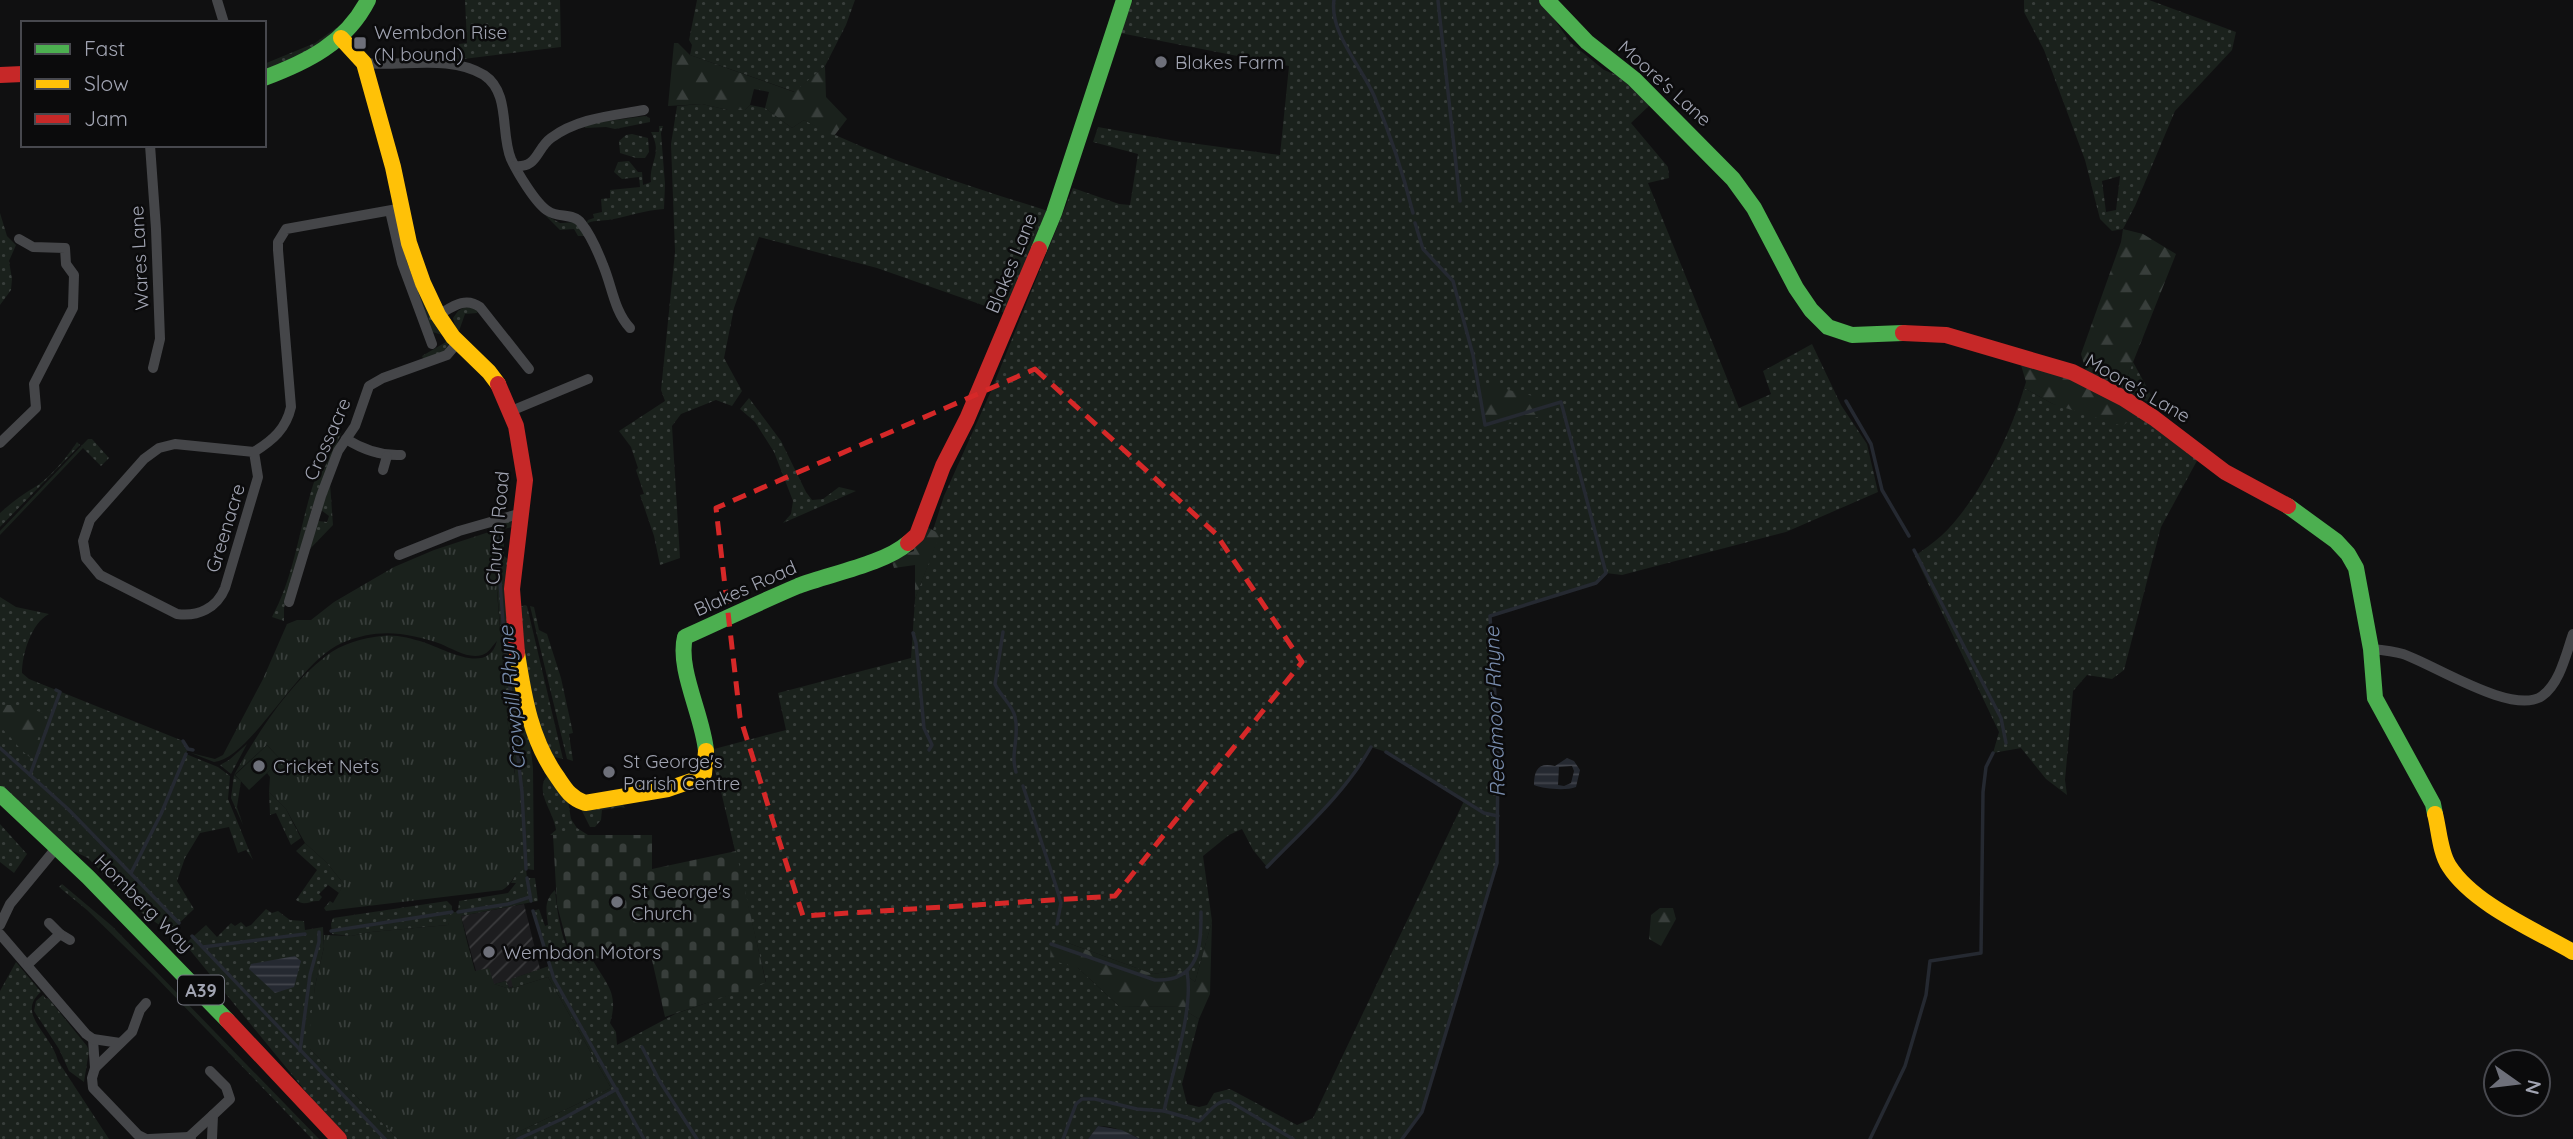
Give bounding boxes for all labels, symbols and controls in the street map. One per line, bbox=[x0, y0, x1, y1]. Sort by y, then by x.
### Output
place label: Wembdon Rise (N bound) bbox=[374, 20, 507, 66]
legend bbox=[21, 21, 266, 147]
text: Fast bbox=[84, 35, 125, 61]
marker: Wembdon Rise (N bound) bbox=[352, 35, 368, 51]
street label: Moore's Lane bbox=[1613, 35, 1717, 131]
place label: Blakes Farm bbox=[1175, 50, 1284, 74]
marker: Blakes Farm bbox=[1153, 54, 1169, 70]
text: Slow bbox=[84, 70, 129, 96]
text: Jam bbox=[84, 105, 128, 131]
street label: Wares Lane bbox=[124, 205, 154, 311]
street label: Blakes Lane bbox=[980, 209, 1042, 317]
street label: Moore's Lane bbox=[2081, 348, 2195, 428]
street label: Crossacre bbox=[298, 394, 356, 484]
street label: Church Road bbox=[480, 470, 514, 586]
street label: Greenacre bbox=[200, 481, 250, 575]
street label: Blakes Road bbox=[690, 555, 800, 621]
water label: Crowpill Rhyne bbox=[492, 624, 530, 771]
water label: Reedmoor Rhyne bbox=[1478, 625, 1510, 798]
place label: St George's Parish Centre bbox=[623, 749, 740, 795]
place label: Cricket Nets bbox=[273, 754, 379, 778]
marker: Cricket Nets bbox=[251, 758, 267, 774]
marker: St George's Parish Centre bbox=[601, 764, 617, 780]
street label: Homberg Way bbox=[90, 849, 198, 957]
place label: St George's Church bbox=[631, 879, 731, 925]
marker: St George's Church bbox=[609, 894, 625, 910]
place label: Wembdon Motors bbox=[503, 940, 661, 964]
marker: Wembdon Motors bbox=[481, 944, 497, 960]
road number: A39 bbox=[178, 975, 224, 1004]
north arrow bbox=[2482, 1048, 2552, 1118]
text: N bbox=[2520, 1077, 2547, 1097]

